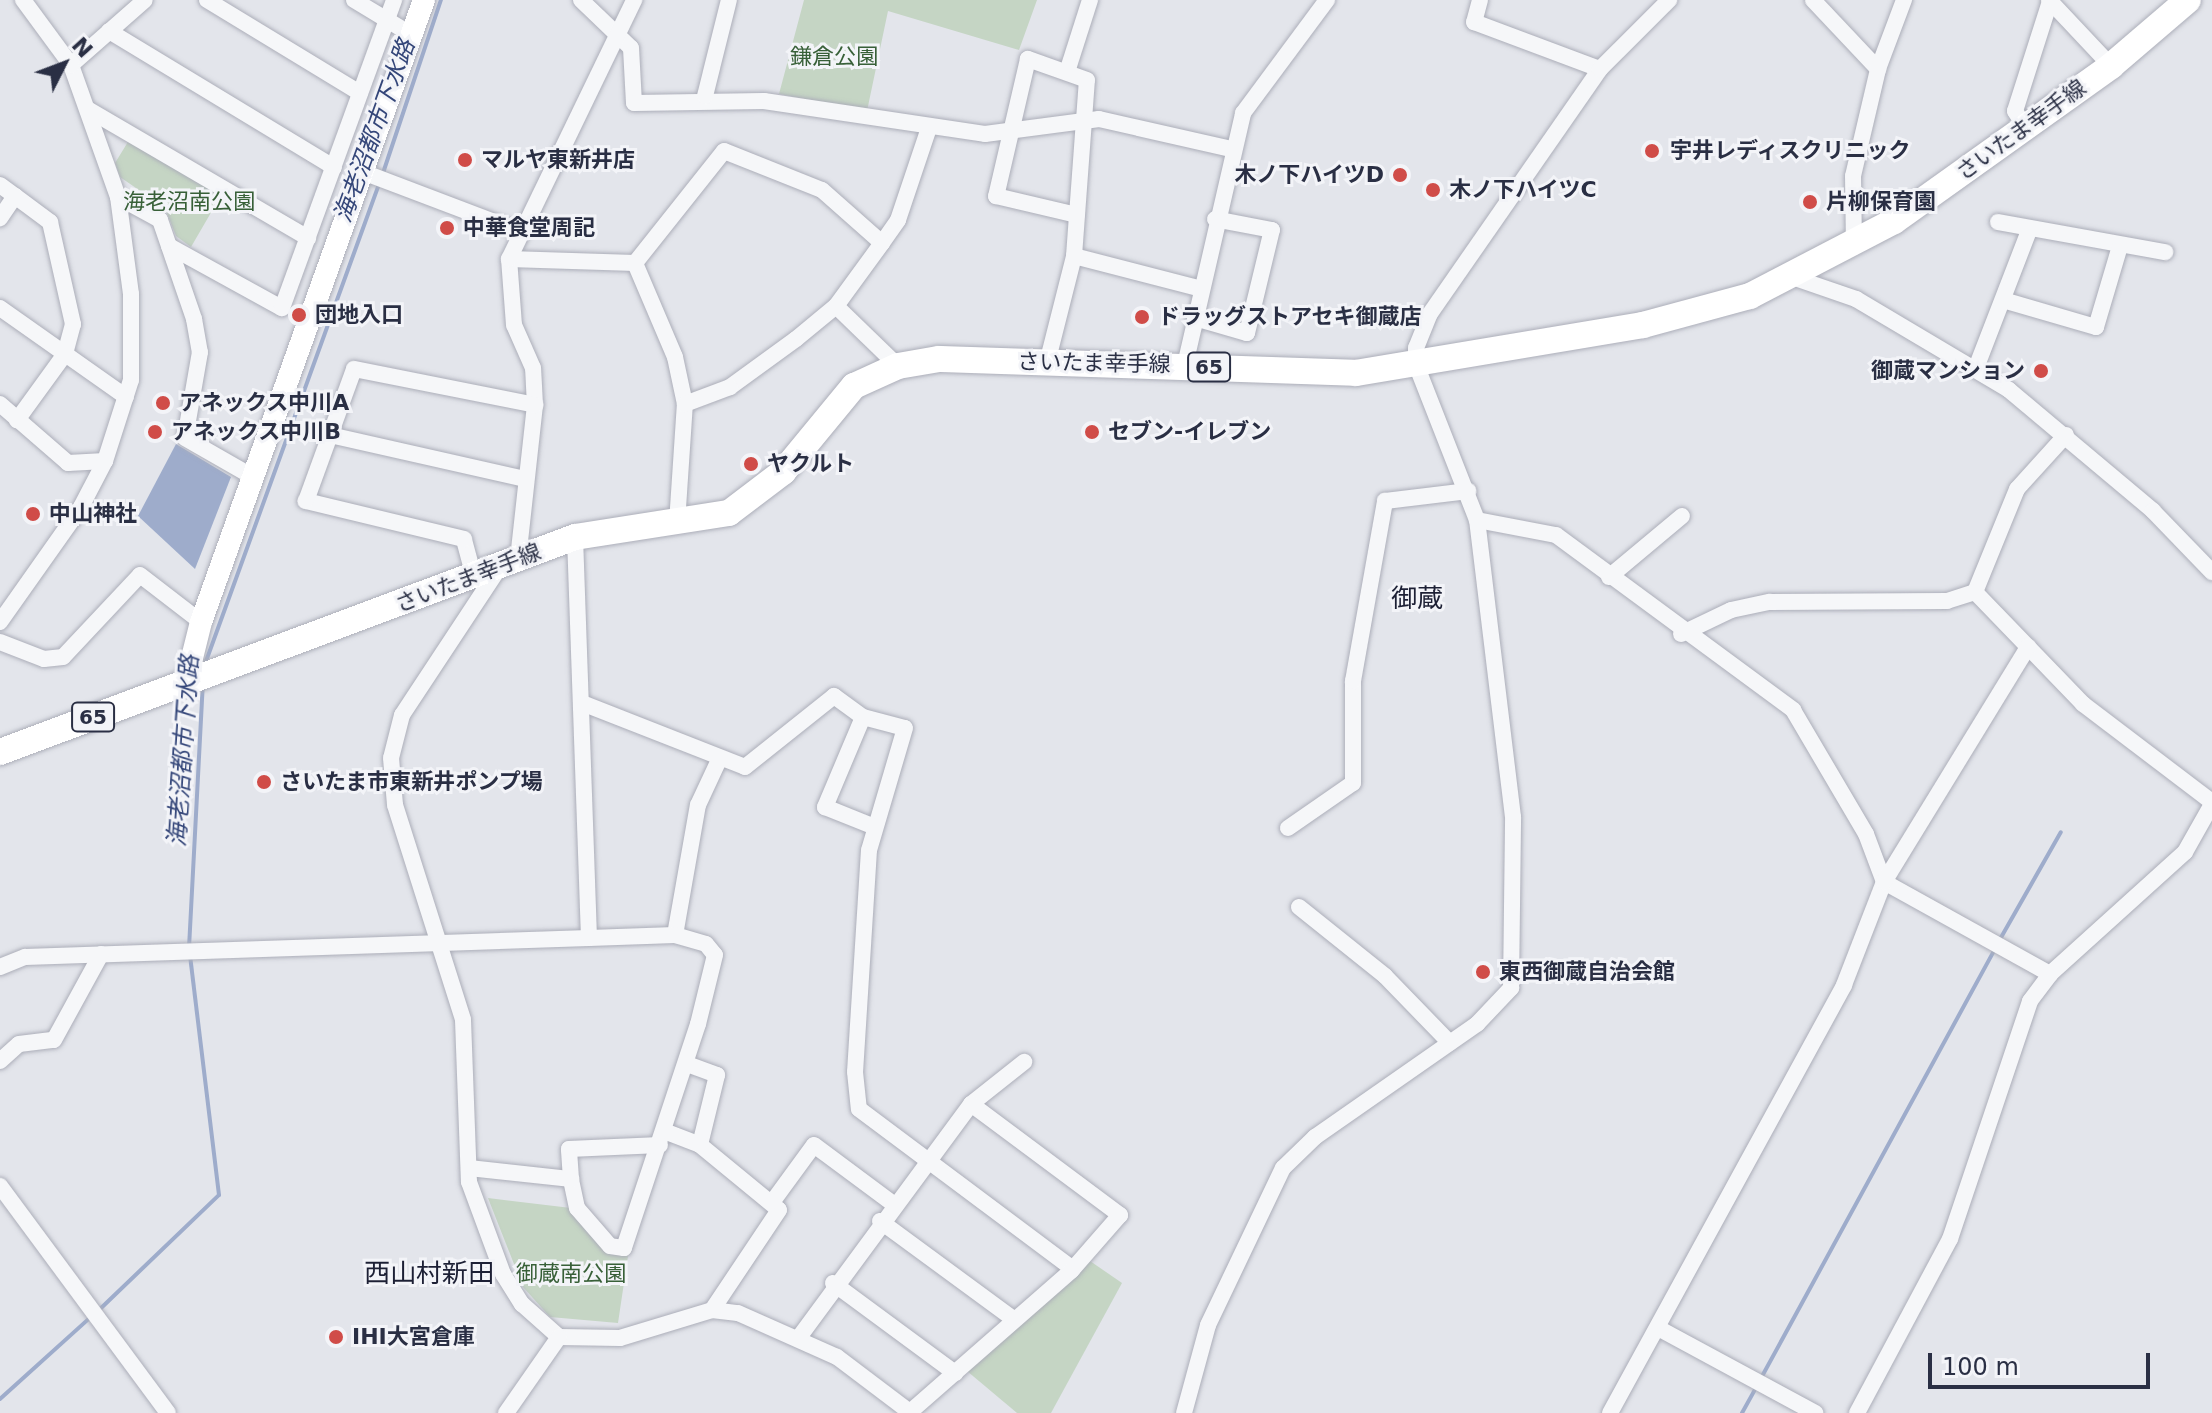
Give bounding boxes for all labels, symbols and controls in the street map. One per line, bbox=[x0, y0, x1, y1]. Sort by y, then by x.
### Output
north arrow bbox=[24, 24, 104, 104]
text: N bbox=[67, 32, 98, 63]
water label: 海老沼都市下水路 bbox=[329, 36, 421, 226]
park label: 鎌倉公園 bbox=[790, 44, 878, 70]
street label: さいたま幸手線 bbox=[1951, 74, 2091, 186]
place label: 宇井レディスクリニック bbox=[1670, 138, 1912, 164]
marker: 宇井レディスクリニック bbox=[1641, 140, 1663, 162]
place label: マルヤ東新井店 bbox=[481, 147, 635, 173]
marker: マルヤ東新井店 bbox=[456, 151, 474, 169]
place label: 木ノ下ハイツD bbox=[1234, 162, 1384, 188]
marker: 木ノ下ハイツD bbox=[1391, 166, 1409, 184]
place label: 木ノ下ハイツC bbox=[1449, 177, 1597, 203]
marker: 木ノ下ハイツC bbox=[1424, 181, 1442, 199]
park label: 海老沼南公園 bbox=[123, 189, 255, 215]
place label: 片柳保育園 bbox=[1826, 189, 1936, 215]
marker: 片柳保育園 bbox=[1801, 193, 1819, 211]
place label: 中華食堂周記 bbox=[463, 215, 595, 241]
marker: 中華食堂周記 bbox=[438, 219, 456, 237]
place label: 団地入口 bbox=[315, 302, 403, 328]
place label: ドラッグストアセキ御蔵店 bbox=[1158, 304, 1422, 330]
marker: 団地入口 bbox=[290, 306, 308, 324]
marker: ドラッグストアセキ御蔵店 bbox=[1133, 308, 1151, 326]
street label: さいたま幸手線 bbox=[1017, 348, 1171, 378]
road number: 65 bbox=[1187, 351, 1231, 383]
place label: 御蔵マンション bbox=[1871, 358, 2025, 384]
marker: 御蔵マンション bbox=[2032, 362, 2050, 380]
place label: アネックス中川A bbox=[179, 390, 350, 416]
marker: アネックス中川A bbox=[154, 394, 172, 412]
place label: アネックス中川B bbox=[171, 419, 342, 445]
place label: セブン-イレブン bbox=[1108, 419, 1271, 445]
marker: アネックス中川B bbox=[146, 423, 164, 441]
marker: セブン-イレブン bbox=[1083, 423, 1101, 441]
place label: ヤクルト bbox=[767, 451, 855, 477]
marker: ヤクルト bbox=[742, 455, 760, 473]
place label: 中山神社 bbox=[49, 501, 137, 527]
marker: 中山神社 bbox=[24, 505, 42, 523]
street label: さいたま幸手線 bbox=[391, 538, 545, 618]
district label: 御蔵 bbox=[1391, 583, 1443, 615]
water label: 海老沼都市下水路 bbox=[163, 654, 205, 848]
road number: 65 bbox=[71, 701, 115, 733]
place label: さいたま市東新井ポンプ場 bbox=[280, 769, 544, 795]
marker: さいたま市東新井ポンプ場 bbox=[255, 773, 273, 791]
place label: 東西御蔵自治会館 bbox=[1499, 959, 1675, 985]
marker: 東西御蔵自治会館 bbox=[1474, 963, 1492, 981]
district label: 西山村新田 bbox=[364, 1258, 494, 1290]
park label: 御蔵南公園 bbox=[516, 1261, 626, 1287]
place label: IHI大宮倉庫 bbox=[352, 1324, 475, 1350]
marker: IHI大宮倉庫 bbox=[327, 1328, 345, 1346]
scale bar bbox=[1932, 1337, 2154, 1387]
text: 100 m bbox=[1942, 1353, 2019, 1381]

